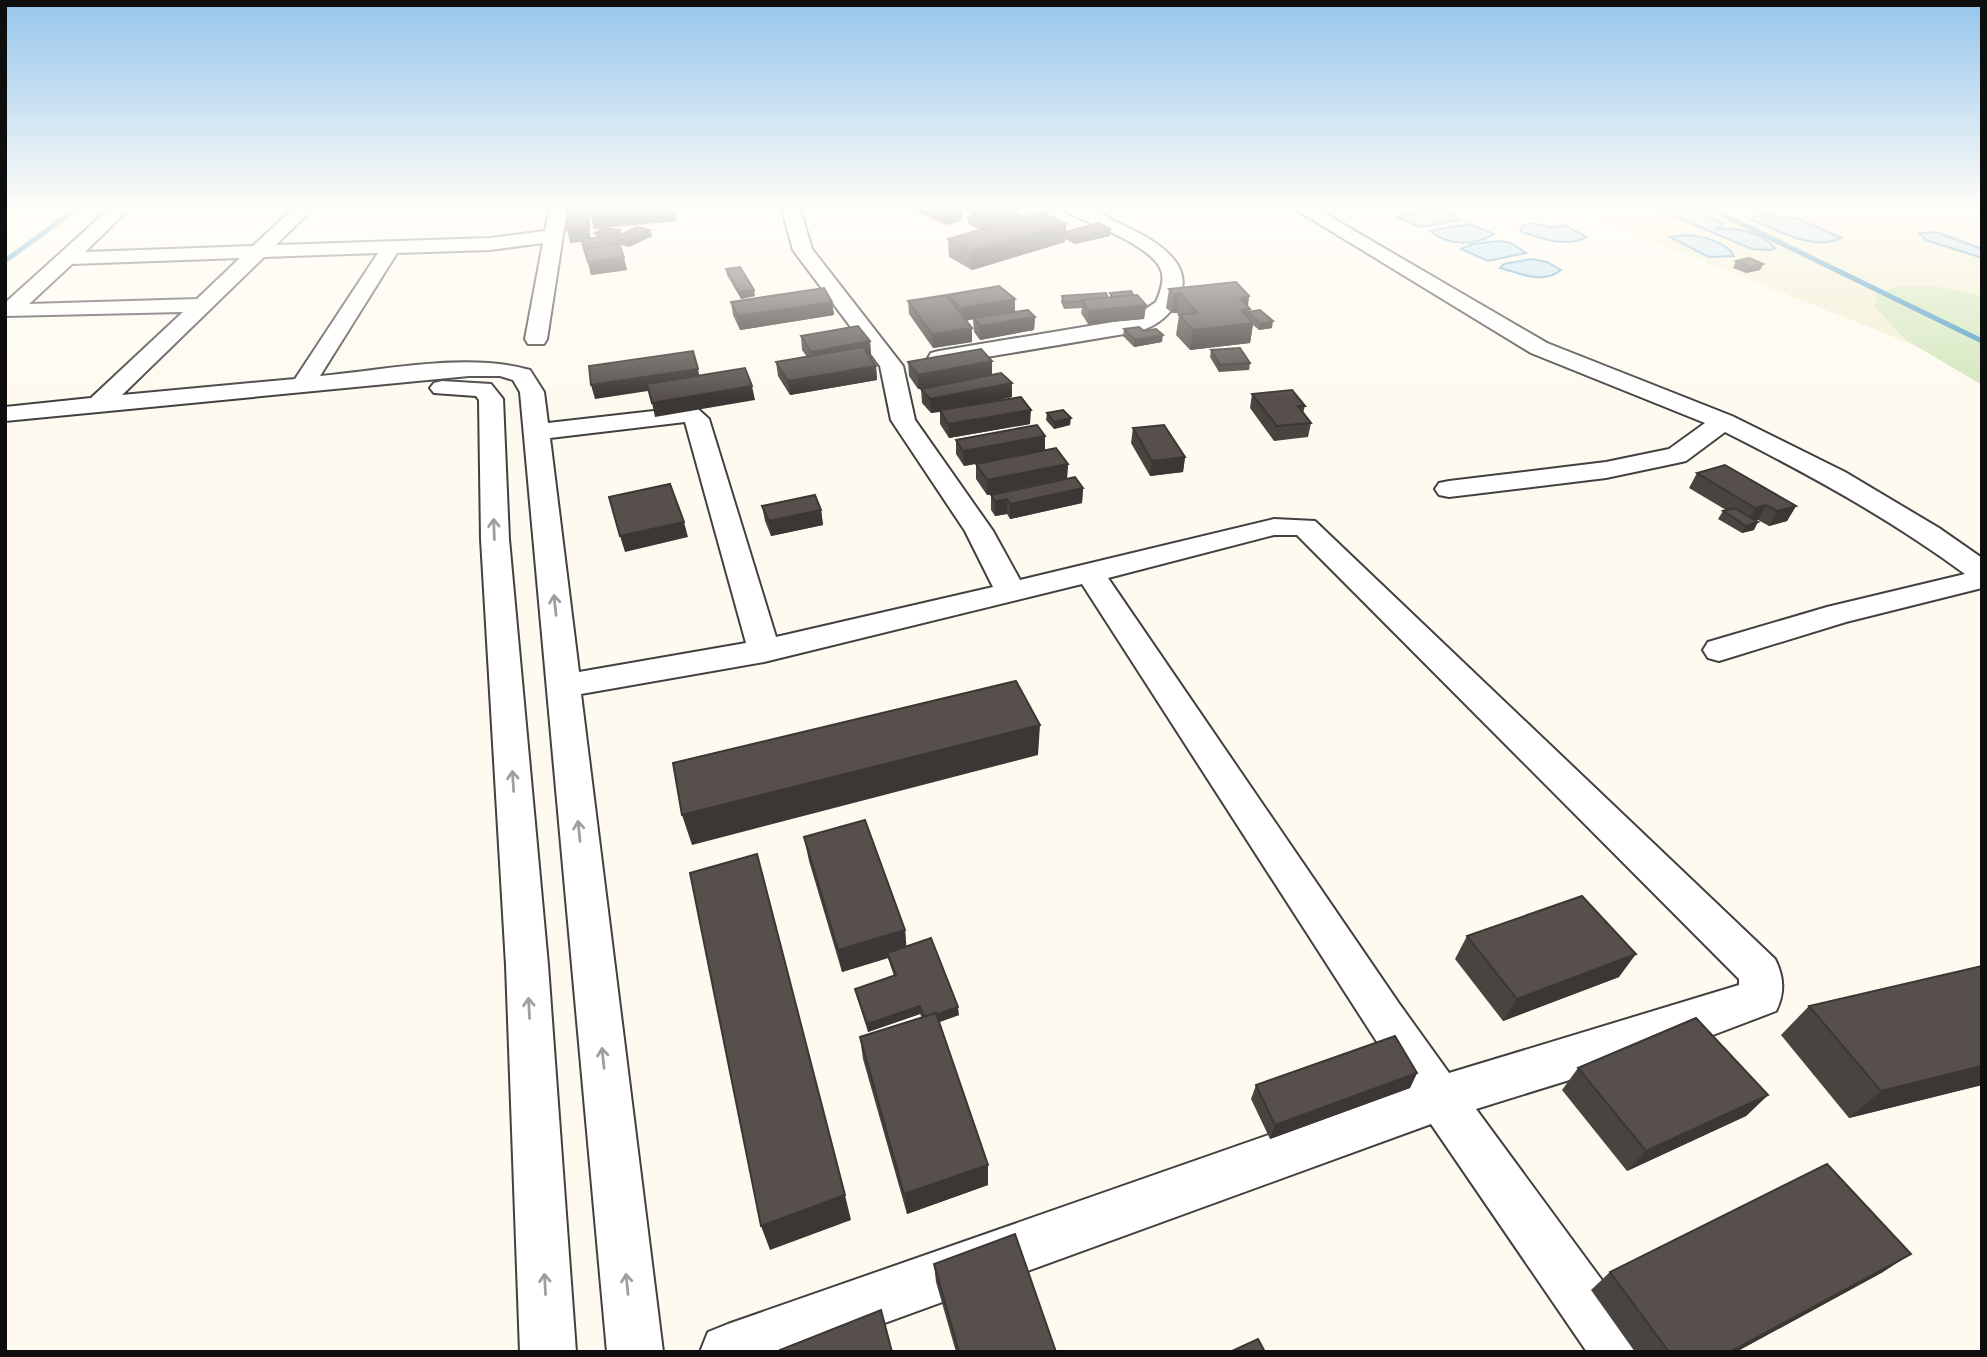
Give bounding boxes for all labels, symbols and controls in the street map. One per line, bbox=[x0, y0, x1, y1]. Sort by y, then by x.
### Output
one-way arrow bbox=[488, 518, 501, 541]
one-way arrow bbox=[548, 594, 561, 617]
one-way arrow bbox=[506, 770, 519, 792]
one-way arrow bbox=[572, 821, 585, 843]
one-way arrow bbox=[523, 996, 536, 1019]
one-way arrow bbox=[597, 1047, 610, 1069]
one-way arrow bbox=[538, 1272, 551, 1295]
one-way arrow bbox=[621, 1273, 634, 1296]

